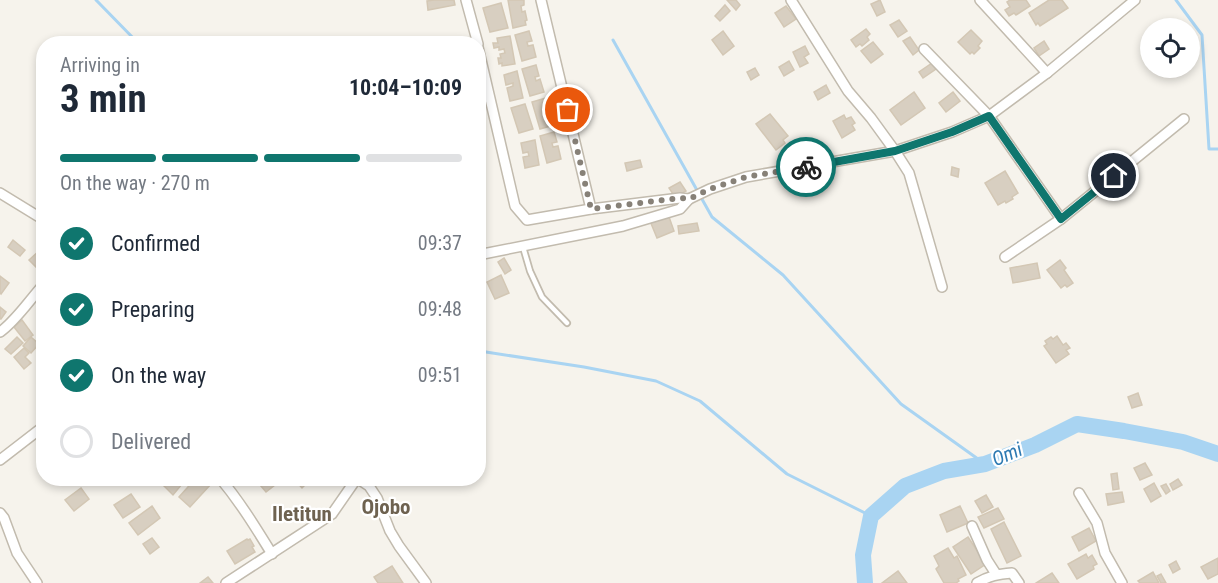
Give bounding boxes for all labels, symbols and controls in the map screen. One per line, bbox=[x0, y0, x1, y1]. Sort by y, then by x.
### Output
map controls bbox=[1140, 18, 1200, 78]
button: locate bbox=[1140, 18, 1200, 78]
text: Arriving in bbox=[60, 53, 140, 77]
text: 10:04–10:09 bbox=[349, 75, 462, 100]
text: 3 min bbox=[60, 76, 147, 122]
pin bbox=[542, 84, 593, 135]
icon: bag bbox=[551, 93, 584, 126]
courier bbox=[776, 137, 836, 197]
pin bbox=[1088, 150, 1139, 201]
icon: bike bbox=[790, 151, 823, 184]
icon: home bbox=[1097, 159, 1130, 192]
text: On the way · 270 m bbox=[60, 171, 210, 195]
icon: check bbox=[60, 227, 93, 260]
text: Confirmed bbox=[111, 231, 200, 256]
text: 09:37 bbox=[418, 231, 462, 255]
icon: check bbox=[60, 293, 93, 326]
text: Preparing bbox=[111, 297, 195, 322]
text: 09:48 bbox=[418, 297, 462, 321]
icon: check bbox=[60, 359, 93, 392]
text: On the way bbox=[111, 363, 206, 388]
text: 09:51 bbox=[418, 363, 462, 387]
text: Delivered bbox=[111, 429, 191, 454]
water label: Omi bbox=[988, 437, 1026, 471]
district label: Ojobo bbox=[361, 495, 411, 519]
district label: Iletitun bbox=[272, 502, 332, 526]

